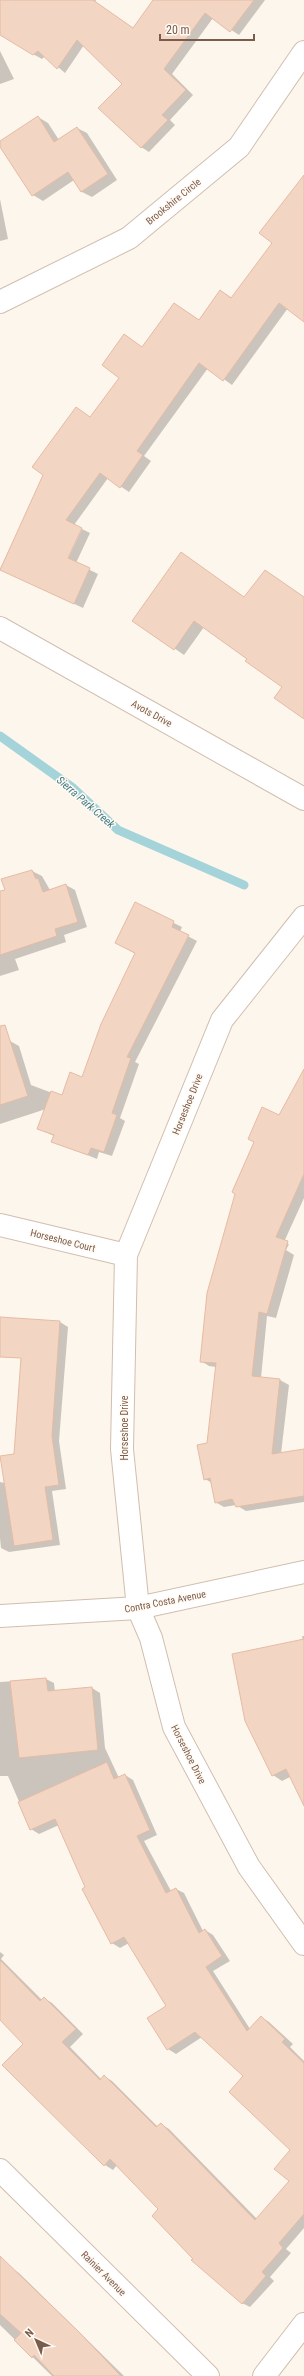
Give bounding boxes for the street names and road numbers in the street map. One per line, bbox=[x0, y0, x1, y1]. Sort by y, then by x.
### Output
street label: Brookshire Circle bbox=[144, 176, 203, 227]
street label: Avots Drive bbox=[130, 698, 174, 729]
street label: Horseshoe Drive bbox=[170, 1072, 205, 1136]
street label: Horseshoe Court bbox=[29, 1227, 97, 1254]
street label: Horseshoe Drive bbox=[119, 1395, 130, 1460]
street label: Contra Costa Avenue bbox=[124, 1588, 207, 1615]
street label: Horseshoe Drive bbox=[169, 1723, 208, 1786]
street label: Rainier Avenue bbox=[79, 2249, 128, 2298]

